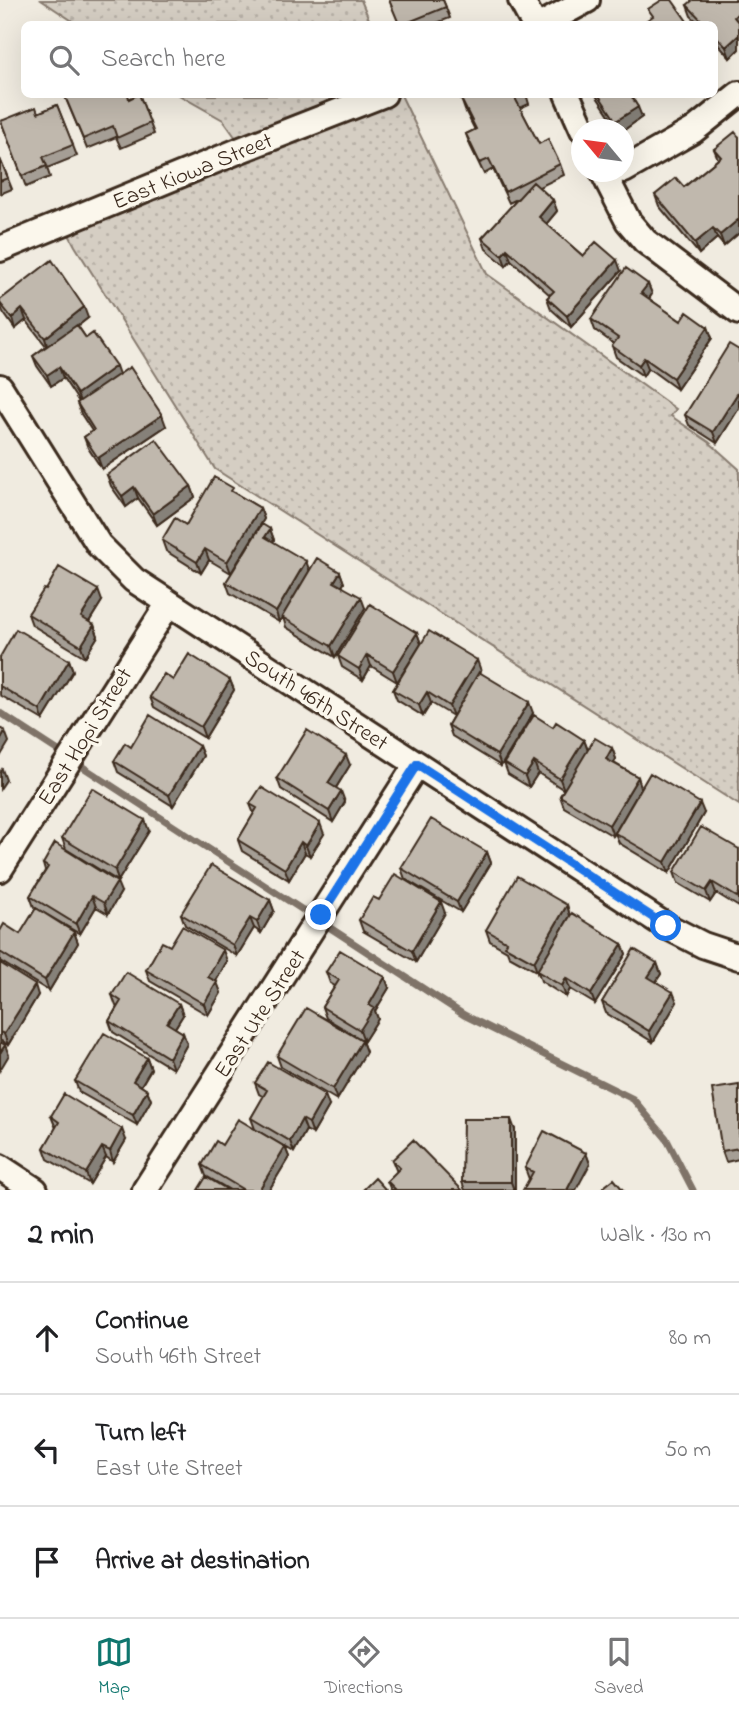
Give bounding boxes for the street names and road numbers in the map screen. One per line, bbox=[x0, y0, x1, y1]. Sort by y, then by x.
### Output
street label: East Kiowa Street bbox=[108, 125, 278, 219]
street label: South 46th Street bbox=[237, 642, 395, 760]
street label: East Hopi Street bbox=[30, 662, 142, 813]
street label: East Ute Street bbox=[207, 943, 315, 1085]

